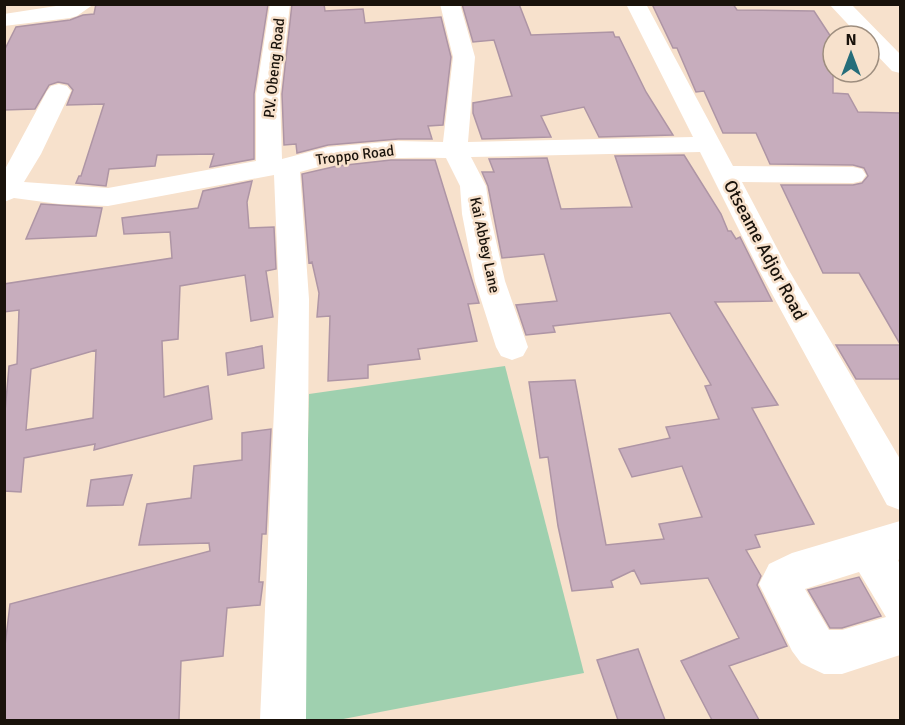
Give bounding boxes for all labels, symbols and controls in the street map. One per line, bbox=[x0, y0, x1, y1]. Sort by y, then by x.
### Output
street label: P.V. Obeng Road bbox=[260, 17, 288, 119]
north arrow bbox=[821, 24, 881, 84]
text: N bbox=[845, 30, 857, 50]
street label: Troppo Road bbox=[315, 141, 395, 169]
street label: Otseame Adjor Road bbox=[719, 176, 811, 324]
street label: Kai Abbey Lane bbox=[466, 195, 504, 295]

